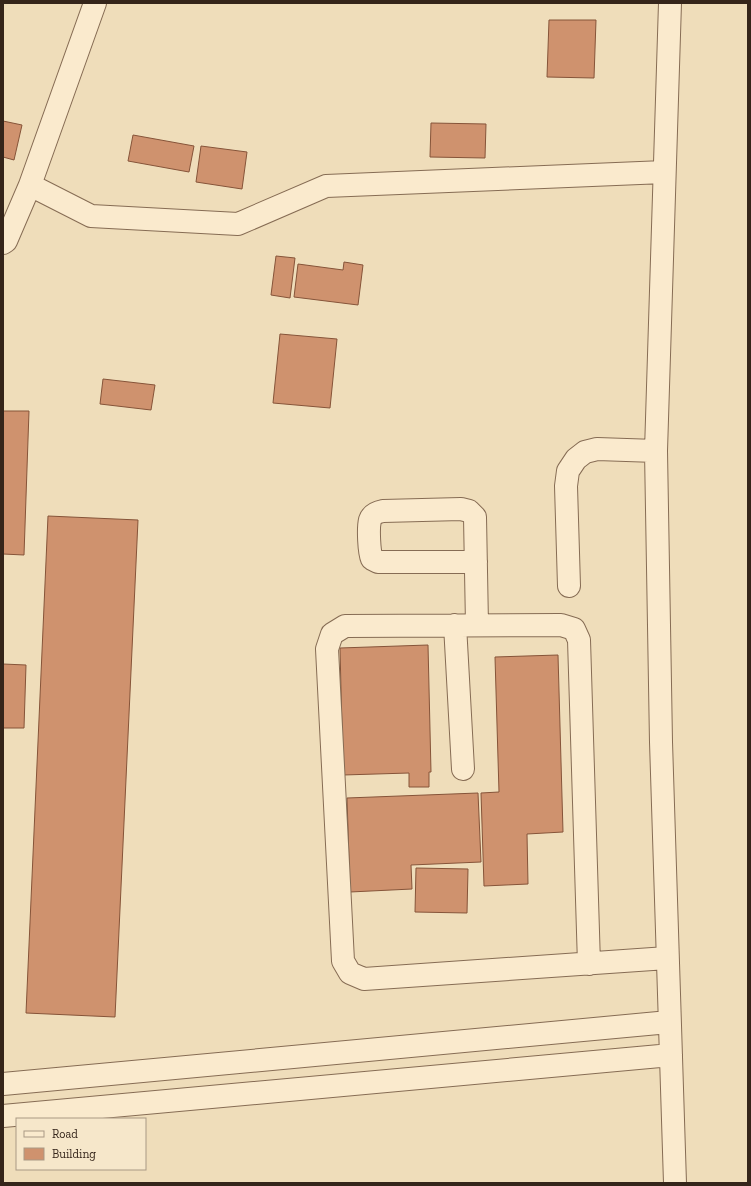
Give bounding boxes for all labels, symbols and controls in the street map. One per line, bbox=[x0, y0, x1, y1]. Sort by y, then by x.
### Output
legend bbox=[16, 1118, 146, 1170]
text: Road bbox=[52, 1127, 78, 1141]
text: Building bbox=[52, 1147, 96, 1161]

